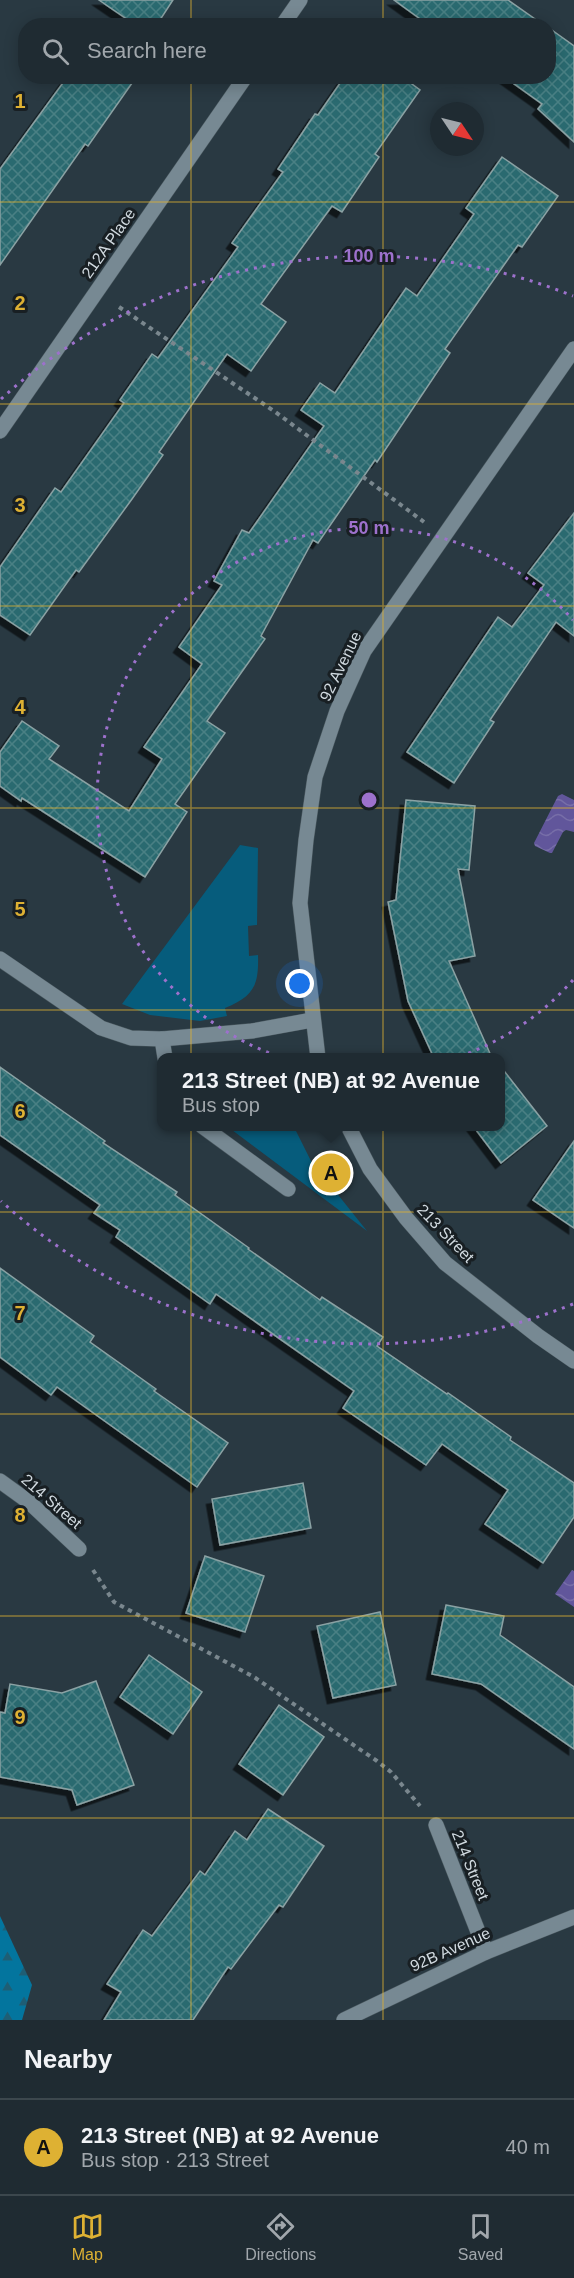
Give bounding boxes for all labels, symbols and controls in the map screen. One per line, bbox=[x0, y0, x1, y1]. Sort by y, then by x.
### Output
search box bbox=[18, 18, 556, 84]
icon: search bbox=[39, 35, 72, 68]
text: Search here bbox=[87, 38, 207, 63]
text: 1 bbox=[14, 90, 26, 112]
north arrow bbox=[430, 102, 484, 156]
street label: 212A Place bbox=[78, 205, 139, 281]
text: 100 m bbox=[343, 246, 395, 266]
text: 2 bbox=[14, 292, 26, 314]
text: 3 bbox=[14, 494, 26, 516]
text: 50 m bbox=[348, 518, 390, 538]
street label: 92 Avenue bbox=[316, 629, 365, 704]
text: 4 bbox=[14, 696, 26, 718]
centre of rings bbox=[359, 790, 379, 810]
text: 5 bbox=[14, 898, 26, 920]
your location bbox=[285, 969, 314, 998]
popup bbox=[157, 1053, 505, 1131]
text: 213 Street (NB) at 92 Avenue bbox=[182, 1068, 480, 1093]
text: Bus stop bbox=[182, 1094, 260, 1116]
text: 6 bbox=[14, 1100, 26, 1122]
pin: A bbox=[312, 1150, 350, 1196]
street label: 213 Street bbox=[414, 1201, 478, 1266]
text: 7 bbox=[14, 1302, 26, 1324]
street label: 214 Street bbox=[18, 1471, 86, 1532]
text: 8 bbox=[14, 1504, 26, 1526]
text: 9 bbox=[14, 1706, 26, 1728]
street label: 214 Street bbox=[449, 1828, 492, 1903]
street label: 92B Avenue bbox=[407, 1924, 493, 1975]
text: Nearby bbox=[24, 2044, 112, 2074]
text: 213 Street (NB) at 92 Avenue bbox=[81, 2123, 379, 2148]
text: A bbox=[36, 2136, 51, 2158]
text: 40 m bbox=[506, 2136, 550, 2158]
text: Bus stop · 213 Street bbox=[81, 2149, 269, 2171]
tab: Map bbox=[71, 2210, 104, 2264]
tab: Directions bbox=[245, 2210, 316, 2264]
tab: Saved bbox=[458, 2210, 503, 2264]

